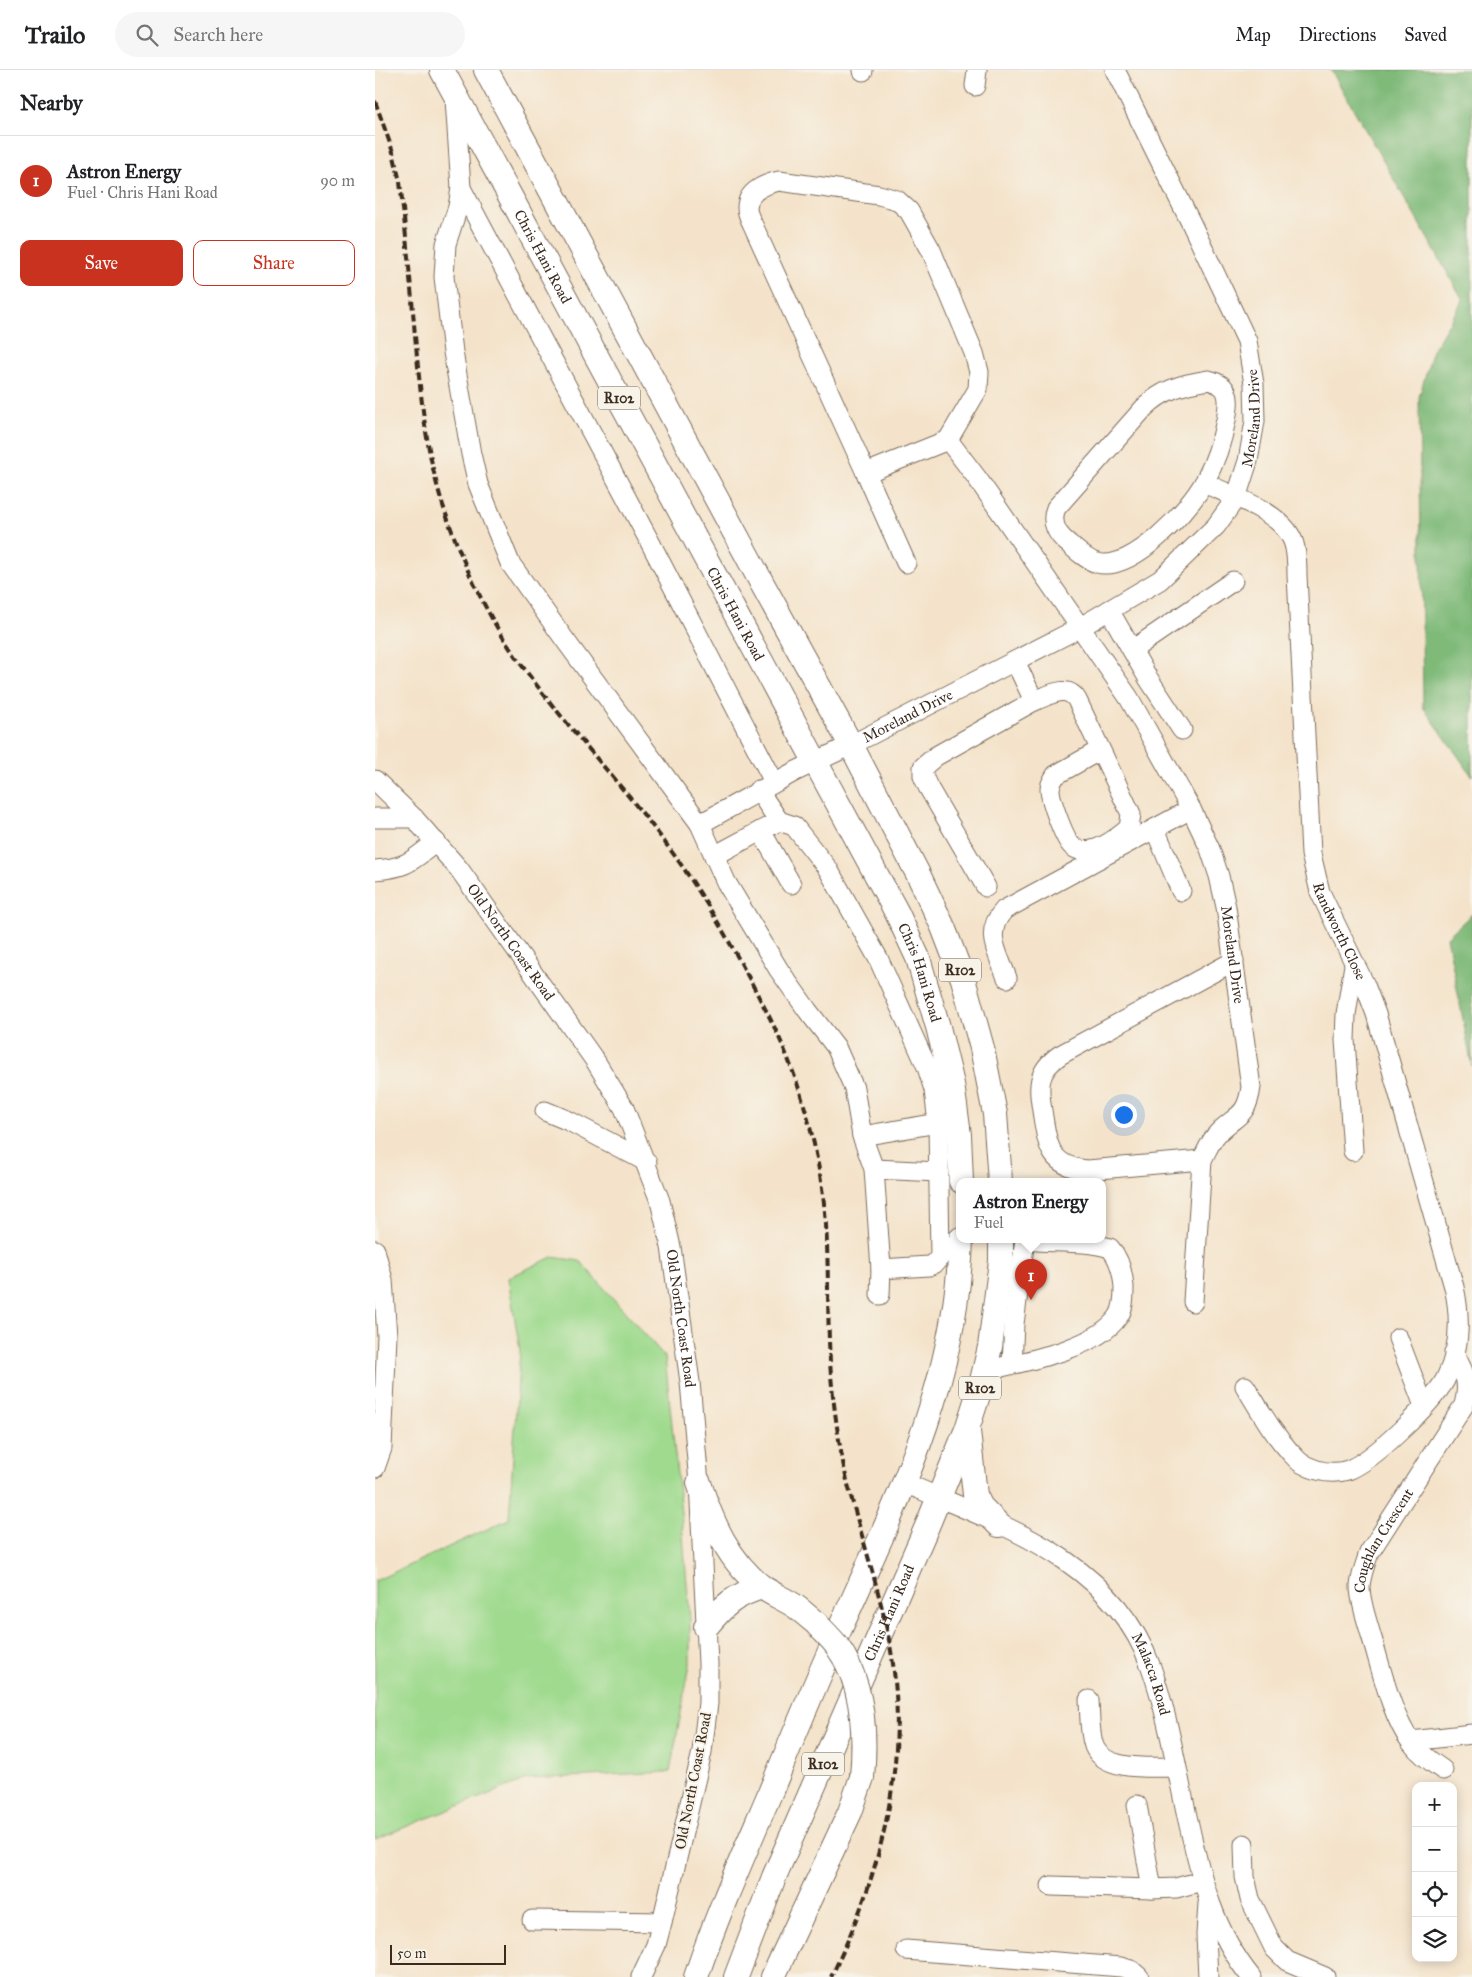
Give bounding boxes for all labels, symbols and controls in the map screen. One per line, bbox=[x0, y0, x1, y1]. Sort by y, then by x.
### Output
search box bbox=[115, 12, 465, 57]
text: Trailo bbox=[25, 20, 85, 50]
icon: search bbox=[133, 21, 161, 49]
text: Search here bbox=[173, 23, 263, 46]
text: Map bbox=[1235, 24, 1271, 46]
text: Directions bbox=[1299, 24, 1376, 46]
text: Saved bbox=[1404, 24, 1447, 46]
text: Nearby bbox=[20, 90, 83, 116]
text: Astron Energy bbox=[67, 160, 181, 183]
text: 1 bbox=[33, 171, 39, 190]
text: 90 m bbox=[320, 171, 355, 190]
text: Fuel · Chris Hani Road bbox=[67, 183, 218, 202]
street label: Chris Hani Road bbox=[510, 207, 576, 307]
button: Save bbox=[20, 240, 183, 286]
button: Share bbox=[193, 240, 355, 286]
street label: Moreland Drive bbox=[1238, 368, 1264, 469]
road number: R102 bbox=[598, 386, 640, 409]
street label: Chris Hani Road bbox=[703, 564, 768, 664]
street label: Moreland Drive bbox=[860, 685, 956, 747]
street label: Old North Coast Road bbox=[463, 880, 559, 1004]
street label: Randworth Close bbox=[1309, 881, 1370, 983]
street label: Moreland Drive bbox=[1217, 905, 1248, 1005]
street label: Chris Hani Road bbox=[894, 920, 945, 1025]
road number: R102 bbox=[939, 958, 981, 982]
your location bbox=[1111, 1102, 1137, 1128]
popup bbox=[956, 1178, 1106, 1243]
text: Astron Energy bbox=[974, 1190, 1088, 1213]
text: Fuel bbox=[974, 1213, 1004, 1232]
street label: Old North Coast Road bbox=[662, 1248, 699, 1388]
pin: 1 bbox=[1015, 1259, 1047, 1300]
road number: R102 bbox=[959, 1376, 1001, 1400]
street label: Coughlan Crescent bbox=[1351, 1484, 1418, 1593]
street label: Chris Hani Road bbox=[860, 1561, 918, 1664]
street label: Malacca Road bbox=[1128, 1630, 1174, 1718]
street label: Old North Coast Road bbox=[671, 1711, 715, 1851]
road number: R102 bbox=[802, 1752, 844, 1776]
map controls bbox=[1412, 1782, 1457, 1962]
button: + bbox=[1412, 1782, 1457, 1827]
button: − bbox=[1412, 1827, 1457, 1872]
button: locate bbox=[1412, 1872, 1457, 1917]
button: layers bbox=[1412, 1917, 1457, 1962]
scale bar bbox=[390, 1942, 506, 1965]
text: 50 m bbox=[397, 1945, 426, 1962]

